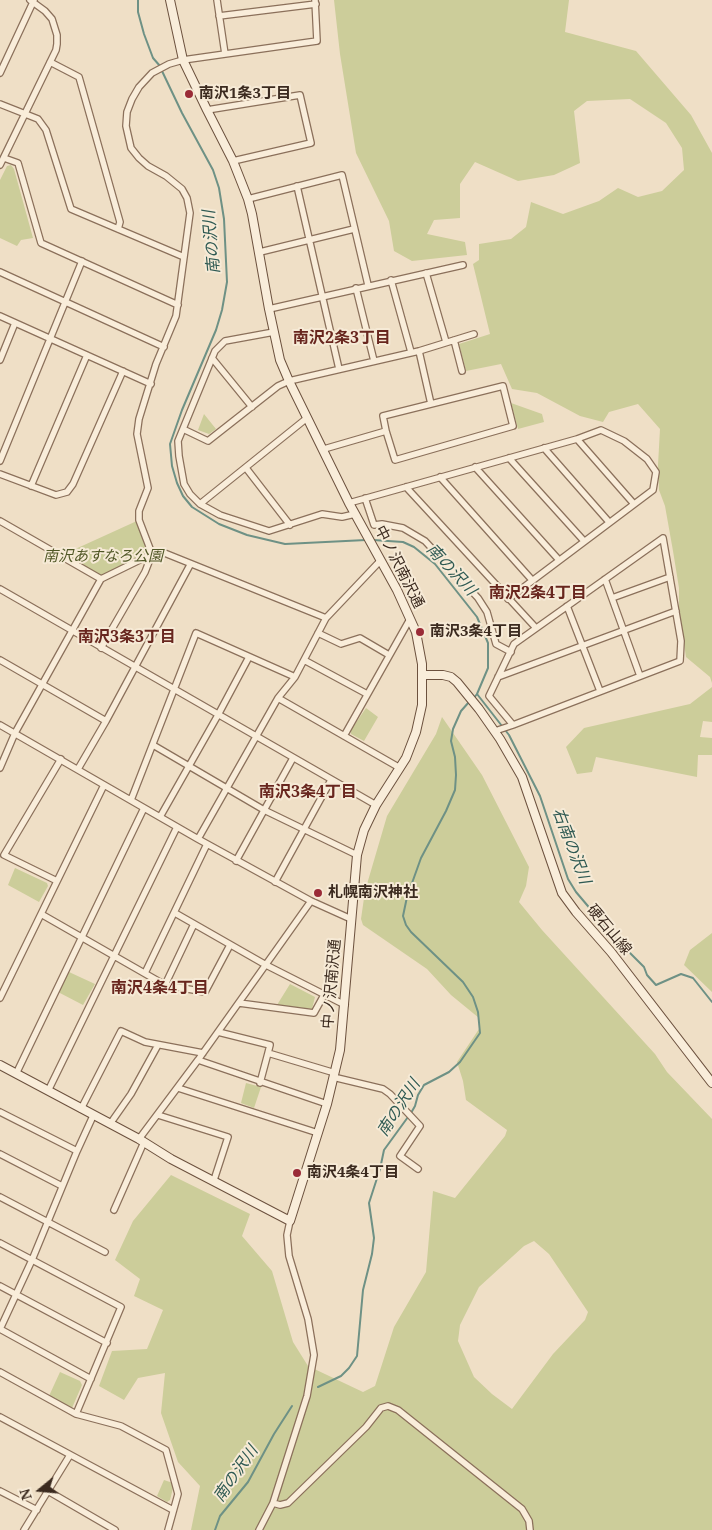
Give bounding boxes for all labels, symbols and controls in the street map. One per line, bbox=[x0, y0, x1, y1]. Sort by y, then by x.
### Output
place label: 南沢1条3丁目 bbox=[199, 85, 291, 103]
marker: 南沢1条3丁目 bbox=[183, 88, 195, 100]
water label: 南の沢川 bbox=[200, 209, 224, 275]
district label: 南沢2条3丁目 bbox=[293, 328, 391, 348]
street label: 中ノ沢南沢通 bbox=[371, 523, 427, 611]
water label: 南の沢川 bbox=[422, 540, 480, 600]
park label: 南沢あすなろ公園 bbox=[43, 548, 163, 566]
district label: 南沢2条4丁目 bbox=[489, 583, 587, 603]
place label: 南沢3条4丁目 bbox=[430, 623, 522, 641]
marker: 南沢3条4丁目 bbox=[414, 626, 426, 638]
district label: 南沢3条3丁目 bbox=[78, 627, 176, 647]
district label: 南沢3条4丁目 bbox=[259, 782, 357, 802]
water label: 右南の沢川 bbox=[548, 805, 594, 887]
place label: 札幌南沢神社 bbox=[328, 884, 418, 902]
marker: 札幌南沢神社 bbox=[312, 887, 324, 899]
street label: 硬石山線 bbox=[583, 901, 635, 959]
street label: 中ノ沢南沢通 bbox=[319, 938, 345, 1030]
district label: 南沢4条4丁目 bbox=[111, 978, 209, 998]
water label: 南の沢川 bbox=[374, 1076, 424, 1140]
place label: 南沢4条4丁目 bbox=[307, 1164, 399, 1182]
marker: 南沢4条4丁目 bbox=[291, 1167, 303, 1179]
water label: 南の沢川 bbox=[210, 1442, 262, 1506]
north arrow bbox=[15, 1465, 65, 1515]
text: N bbox=[14, 1486, 36, 1503]

